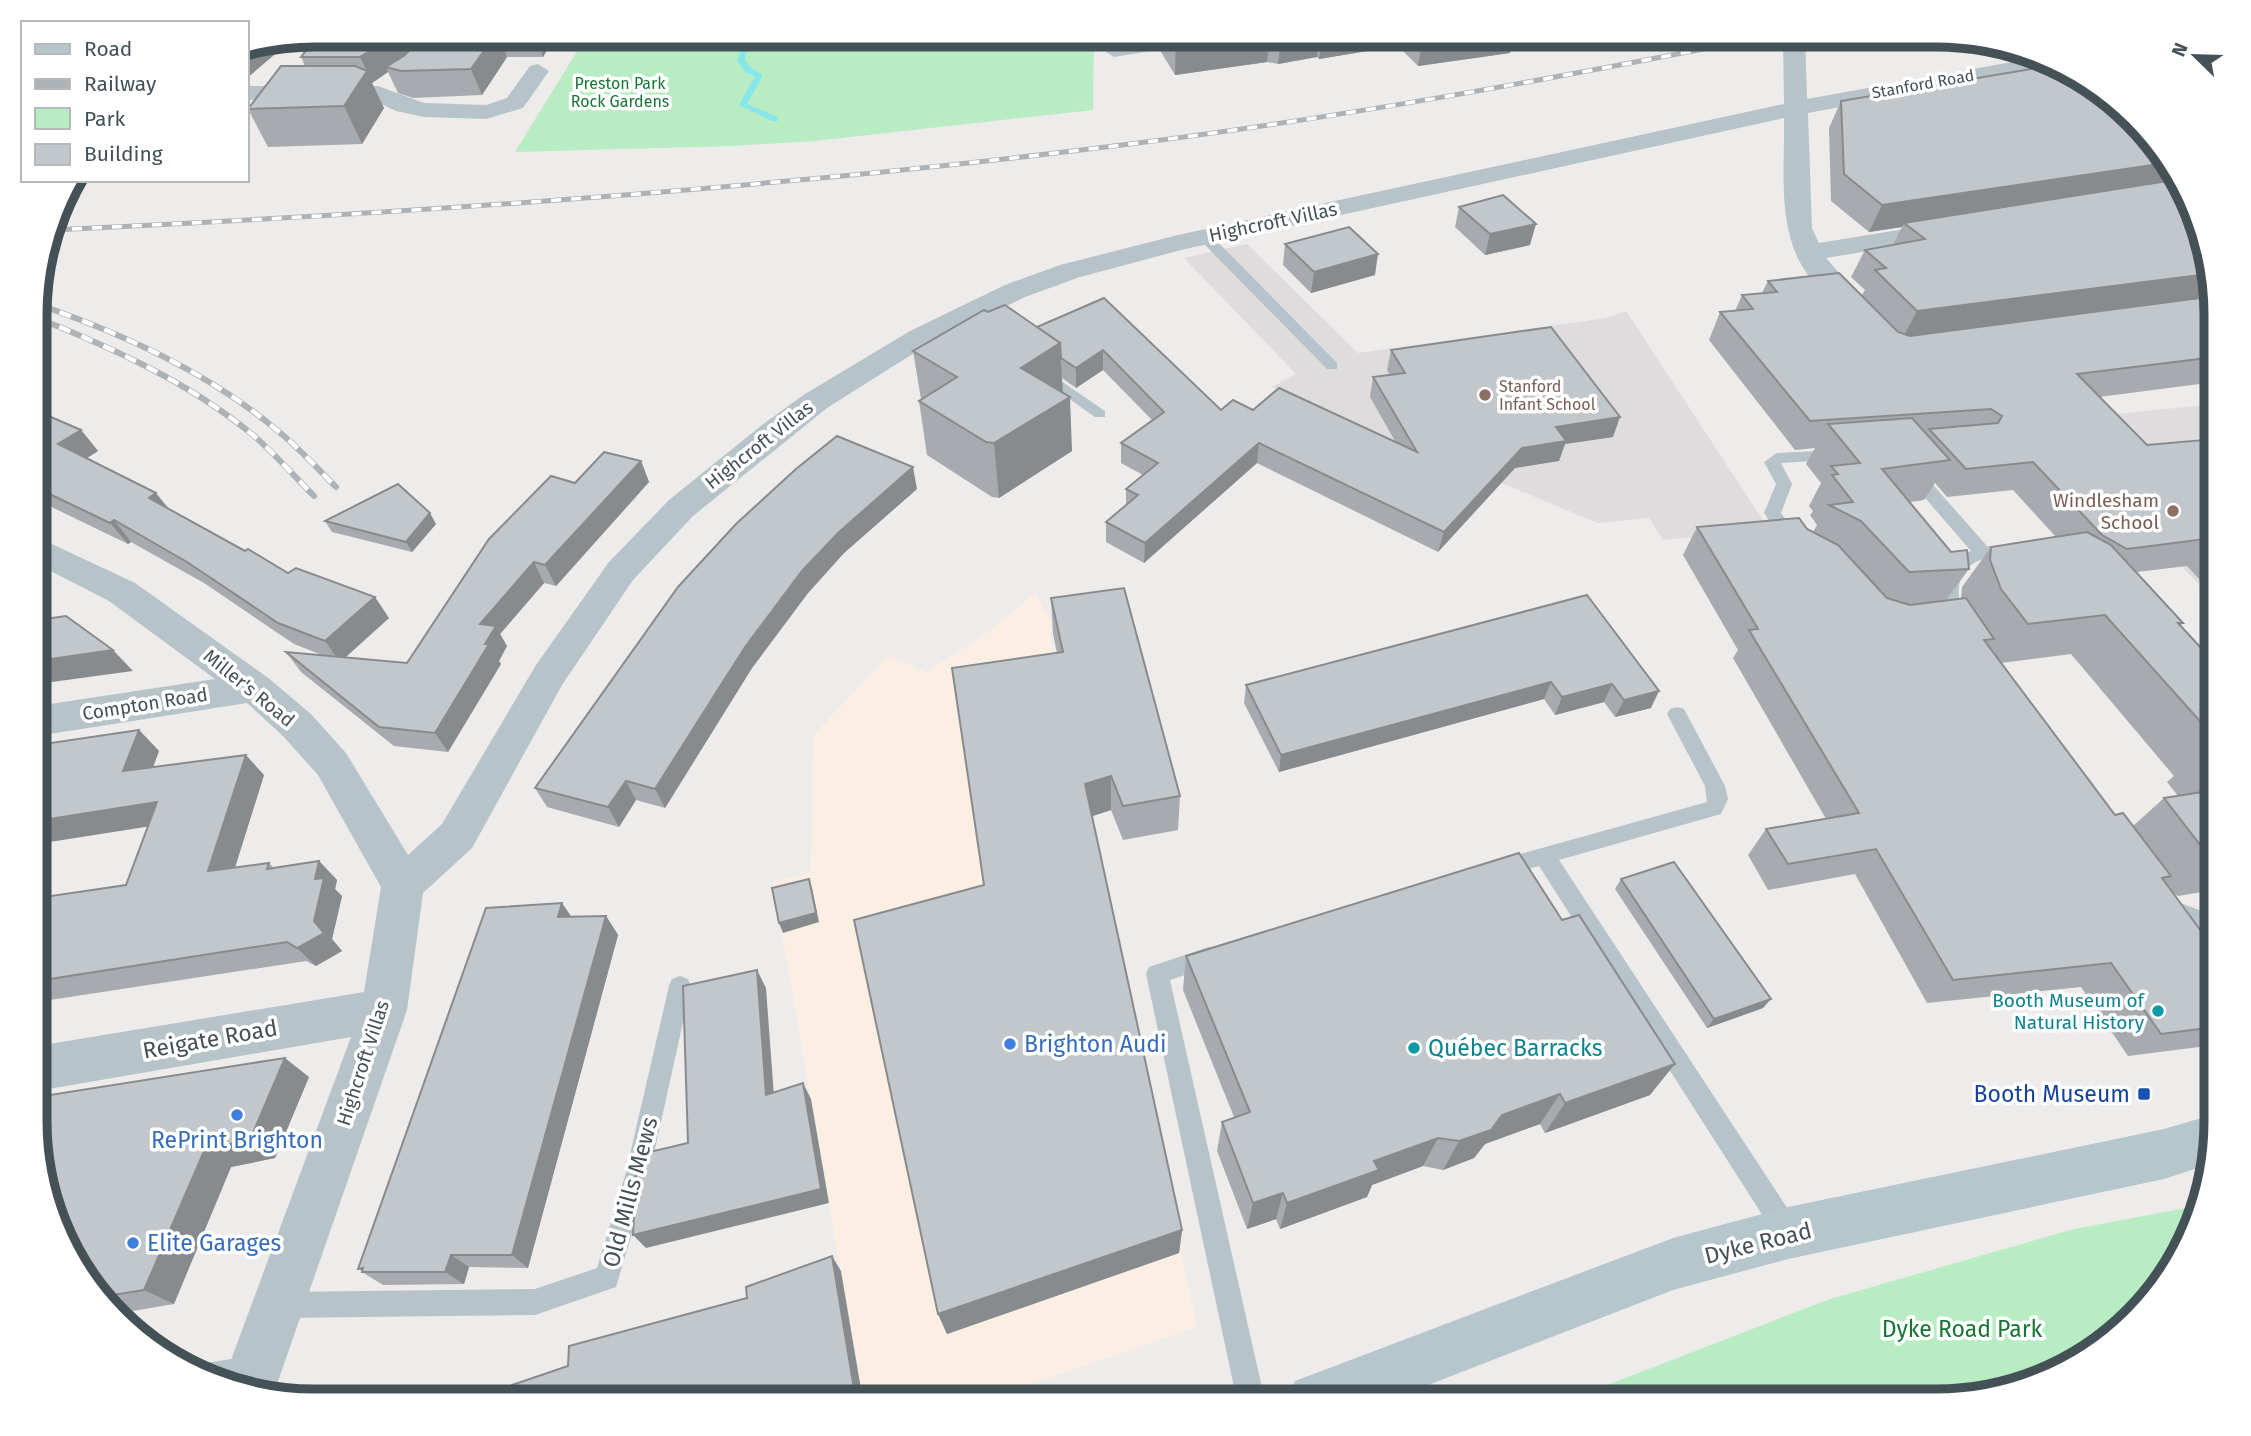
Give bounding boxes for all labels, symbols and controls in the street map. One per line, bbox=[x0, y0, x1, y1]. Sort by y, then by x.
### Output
legend bbox=[21, 21, 248, 182]
north arrow bbox=[2160, 21, 2230, 91]
text: Road bbox=[84, 36, 132, 62]
text: N bbox=[2167, 39, 2193, 60]
street label: Stanford Road bbox=[1870, 66, 1976, 102]
text: Railway bbox=[84, 71, 157, 97]
park label: Preston Park Rock Gardens bbox=[571, 74, 669, 111]
text: Park bbox=[84, 106, 126, 132]
text: Building bbox=[84, 141, 163, 167]
street label: Highcroft Villas bbox=[1207, 197, 1339, 247]
place label: Stanford Infant School bbox=[1499, 377, 1596, 414]
marker: Stanford Infant School bbox=[1477, 387, 1493, 403]
street label: Highcroft Villas bbox=[701, 396, 818, 494]
place label: Windlesham School bbox=[2053, 489, 2159, 534]
marker: Windlesham School bbox=[2165, 503, 2181, 519]
street label: Miller's Road bbox=[199, 644, 299, 732]
street label: Compton Road bbox=[81, 683, 209, 725]
place label: Booth Museum of Natural History bbox=[1992, 989, 2146, 1034]
street label: Highcroft Villas bbox=[332, 997, 394, 1129]
marker: Booth Museum of Natural History bbox=[2150, 1003, 2166, 1019]
street label: Reigate Road bbox=[140, 1013, 280, 1065]
place label: Brighton Audi bbox=[1024, 1030, 1167, 1058]
place label: Québec Barracks bbox=[1428, 1034, 1602, 1062]
marker: Brighton Audi bbox=[1002, 1036, 1018, 1052]
marker: Québec Barracks bbox=[1406, 1040, 1422, 1056]
place label: Booth Museum bbox=[1974, 1080, 2130, 1108]
marker: Booth Museum bbox=[2136, 1086, 2152, 1102]
marker: RePrint Brighton bbox=[229, 1107, 245, 1123]
street label: Old Mills Mews bbox=[596, 1114, 664, 1270]
place label: RePrint Brighton bbox=[151, 1126, 323, 1154]
street label: Dyke Road bbox=[1702, 1216, 1814, 1270]
place label: Elite Garages bbox=[147, 1229, 281, 1257]
marker: Elite Garages bbox=[125, 1235, 141, 1251]
park label: Dyke Road Park bbox=[1882, 1315, 2043, 1343]

